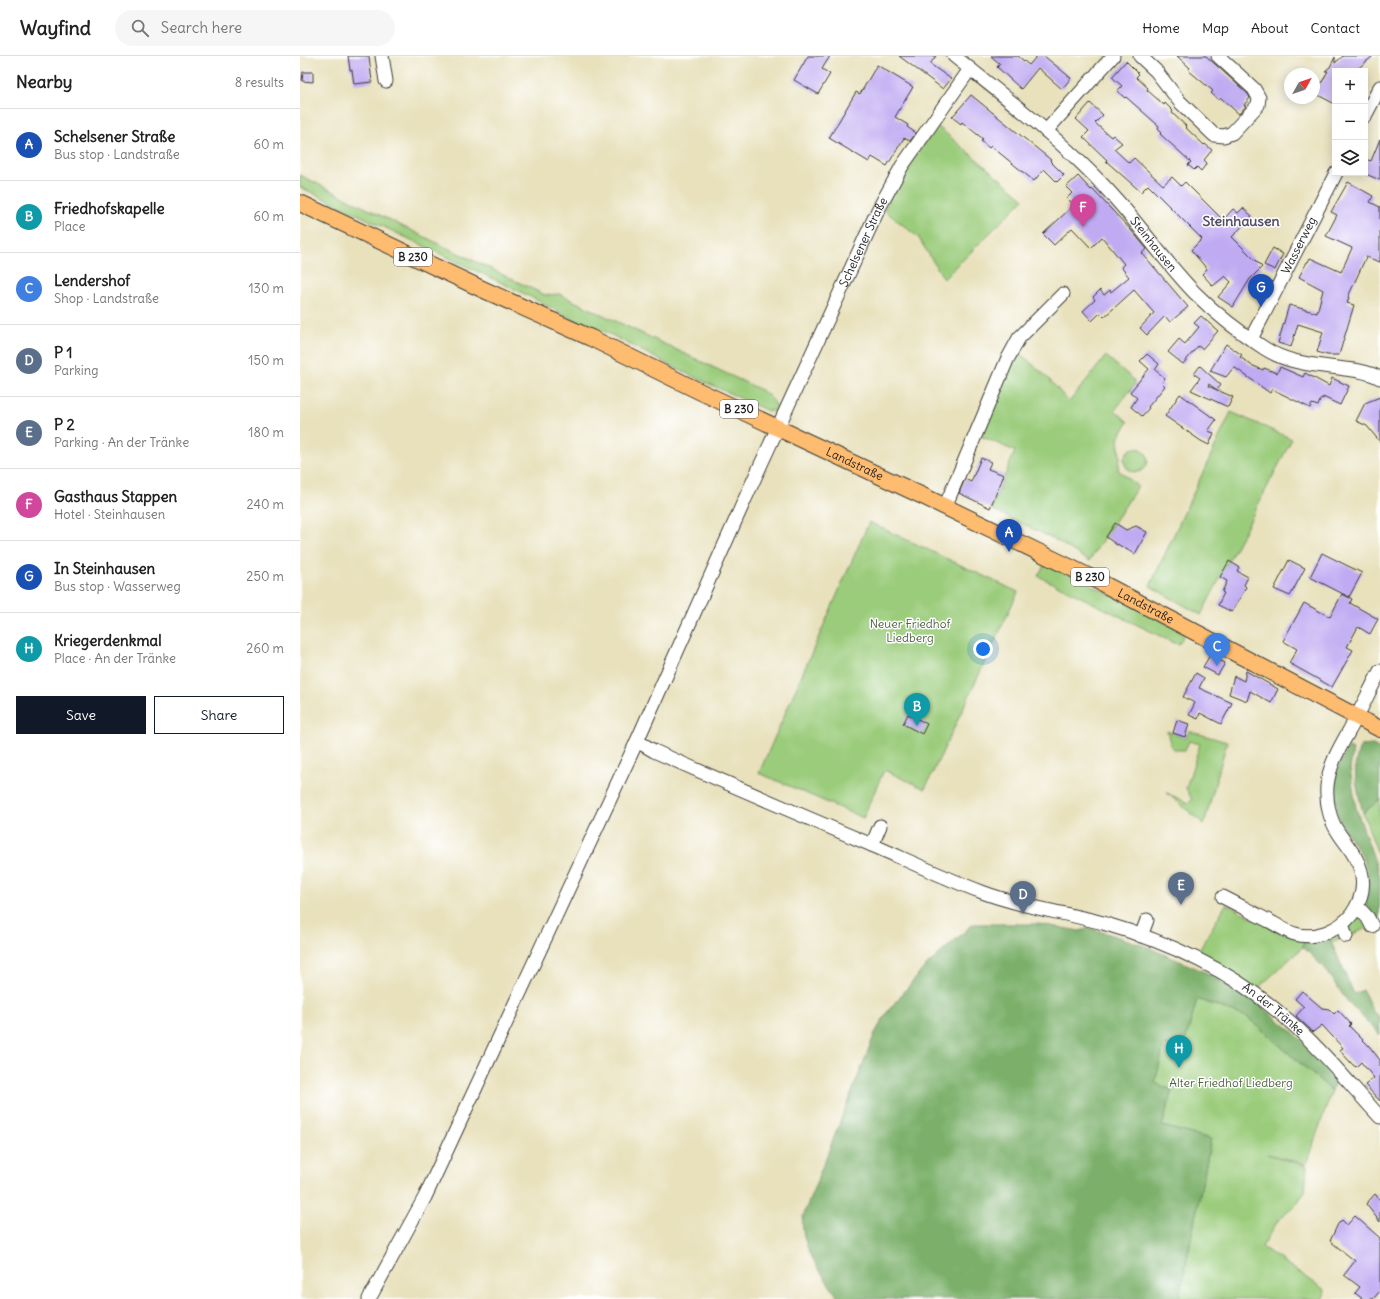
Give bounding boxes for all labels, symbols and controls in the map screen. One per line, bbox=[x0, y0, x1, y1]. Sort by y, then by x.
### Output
search box bbox=[115, 10, 395, 46]
text: Wayfind bbox=[20, 16, 91, 40]
icon: search bbox=[129, 17, 151, 39]
text: Search here bbox=[161, 18, 242, 37]
text: Home bbox=[1142, 19, 1180, 37]
text: Map bbox=[1202, 19, 1229, 37]
text: About bbox=[1251, 19, 1289, 37]
text: Contact bbox=[1311, 19, 1360, 37]
north arrow bbox=[1284, 68, 1320, 104]
map controls bbox=[1332, 68, 1368, 176]
button: + bbox=[1332, 68, 1368, 104]
text: Nearby bbox=[16, 71, 72, 93]
text: 8 results bbox=[235, 74, 284, 91]
button: − bbox=[1332, 104, 1368, 140]
text: Schelsener Straße bbox=[54, 127, 175, 146]
text: A bbox=[25, 136, 33, 153]
text: 60 m bbox=[253, 136, 284, 153]
button: layers bbox=[1332, 140, 1368, 176]
text: Bus stop · Landstraße bbox=[54, 146, 180, 163]
pin: F bbox=[1070, 194, 1096, 227]
street label: Schelsener Straße bbox=[836, 195, 890, 289]
text: Friedhofskapelle bbox=[54, 199, 165, 218]
text: B bbox=[25, 208, 33, 225]
text: 60 m bbox=[253, 208, 284, 225]
district label: Steinhausen bbox=[1202, 212, 1280, 230]
street label: Steinhausen bbox=[1127, 213, 1180, 274]
street label: Wasserweg bbox=[1278, 214, 1319, 276]
text: Place bbox=[54, 218, 85, 235]
road number: B 230 bbox=[394, 248, 432, 266]
text: Lendershof bbox=[54, 271, 130, 290]
pin: G bbox=[1248, 274, 1274, 307]
text: C bbox=[25, 280, 33, 297]
text: 130 m bbox=[248, 280, 284, 297]
text: Shop · Landstraße bbox=[54, 290, 159, 307]
text: P 1 bbox=[54, 343, 73, 362]
text: D bbox=[24, 352, 34, 369]
text: 150 m bbox=[248, 352, 284, 369]
text: Parking bbox=[54, 362, 99, 379]
road number: B 230 bbox=[720, 400, 758, 418]
text: P 2 bbox=[54, 415, 75, 434]
text: E bbox=[25, 424, 33, 441]
text: 180 m bbox=[248, 424, 284, 441]
text: Parking · An der Tränke bbox=[54, 434, 189, 451]
street label: Landstraße bbox=[824, 444, 886, 483]
text: Gasthaus Stappen bbox=[54, 487, 177, 506]
text: F bbox=[25, 496, 33, 513]
text: 240 m bbox=[247, 496, 284, 513]
text: Hotel · Steinhausen bbox=[54, 506, 165, 523]
pin: A bbox=[996, 519, 1022, 552]
text: In Steinhausen bbox=[54, 559, 155, 578]
text: G bbox=[24, 568, 34, 585]
text: 250 m bbox=[246, 568, 284, 585]
road number: B 230 bbox=[1071, 568, 1109, 586]
text: Bus stop · Wasserweg bbox=[54, 578, 181, 595]
street label: Landstraße bbox=[1115, 585, 1177, 627]
park label: Neuer Friedhof Liedberg bbox=[870, 616, 951, 645]
text: Kriegerdenkmal bbox=[54, 631, 162, 650]
pin: C bbox=[1204, 633, 1230, 666]
your location bbox=[973, 639, 993, 659]
text: H bbox=[24, 640, 34, 657]
text: 260 m bbox=[246, 640, 284, 657]
text: Place · An der Tränke bbox=[54, 650, 176, 667]
pin: B bbox=[904, 693, 930, 726]
button: Save bbox=[16, 696, 146, 734]
button: Share bbox=[154, 696, 284, 734]
pin: E bbox=[1168, 872, 1194, 905]
pin: D bbox=[1010, 881, 1036, 914]
street label: An der Tränke bbox=[1240, 979, 1308, 1038]
pin: H bbox=[1166, 1035, 1192, 1068]
park label: Alter Friedhof Liedberg bbox=[1169, 1075, 1293, 1090]

